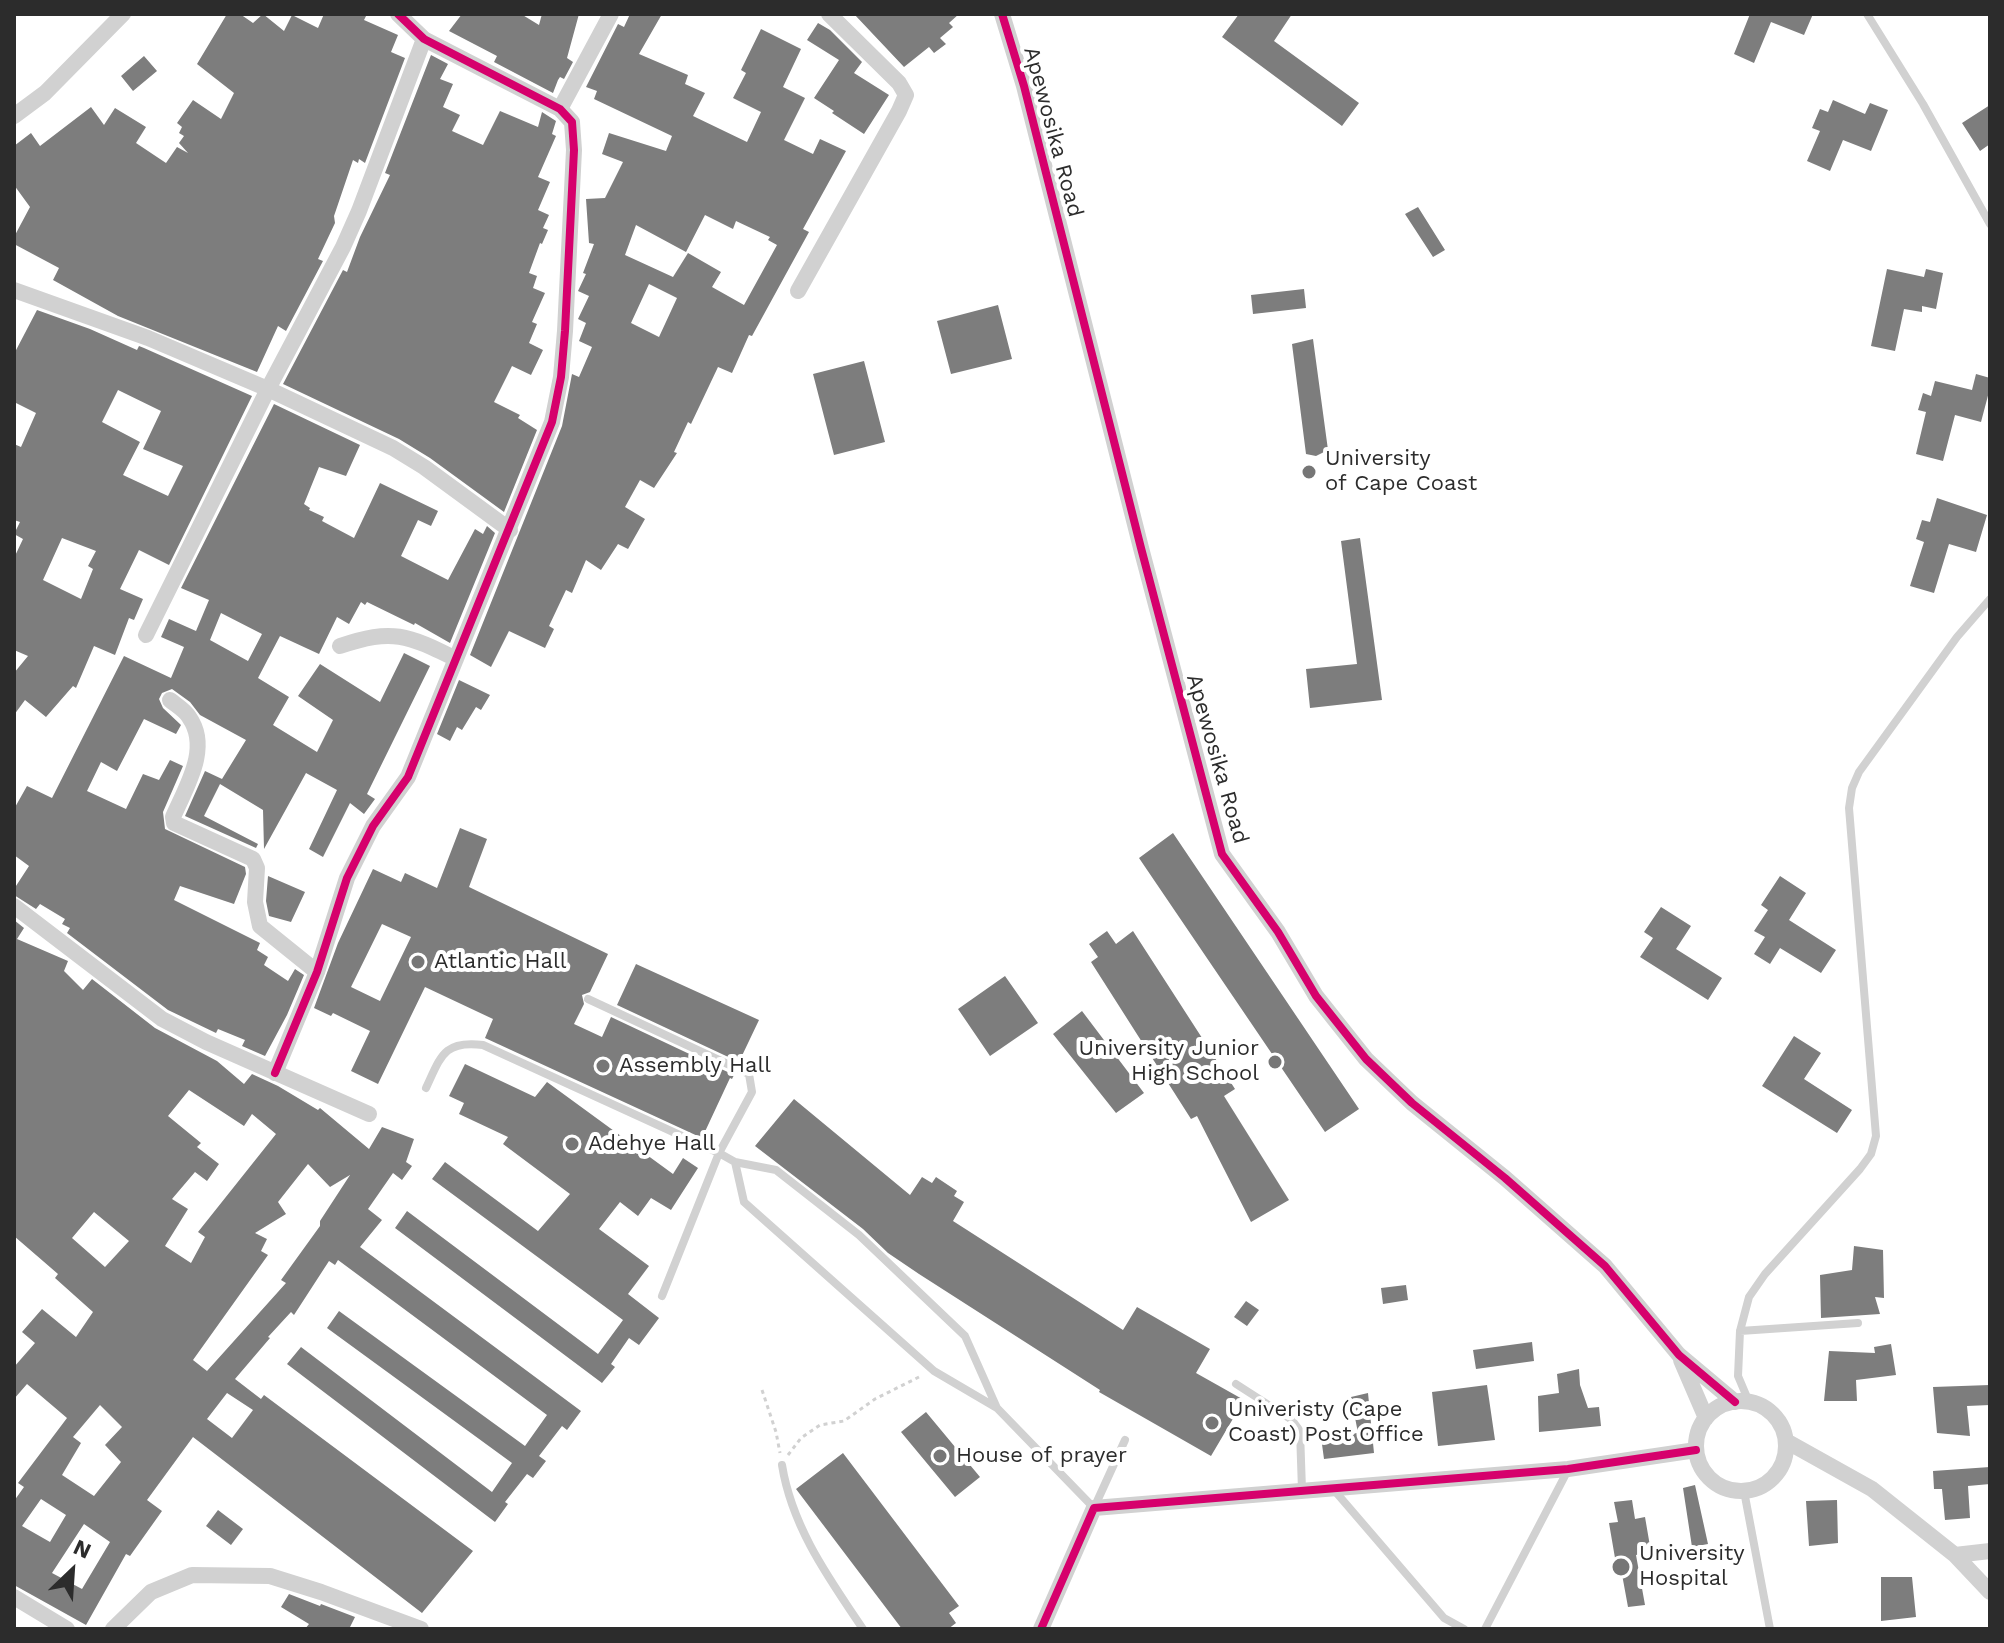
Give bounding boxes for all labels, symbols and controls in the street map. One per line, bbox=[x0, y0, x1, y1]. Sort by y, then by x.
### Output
street label: Apewosika Road bbox=[1018, 44, 1088, 220]
place label: University of Cape Coast bbox=[1325, 446, 1477, 498]
marker: University of Cape Coast bbox=[1300, 463, 1318, 481]
street label: Apewosika Road bbox=[1180, 671, 1254, 847]
place label: Atlantic Hall bbox=[434, 949, 566, 975]
marker: Atlantic Hall bbox=[409, 953, 427, 971]
place label: University Junior High School bbox=[1078, 1036, 1259, 1088]
place label: Assembly Hall bbox=[619, 1053, 771, 1079]
marker: University Junior High School bbox=[1266, 1053, 1284, 1071]
marker: Assembly Hall bbox=[594, 1057, 612, 1075]
place label: Adehye Hall bbox=[588, 1131, 716, 1157]
marker: Adehye Hall bbox=[563, 1135, 581, 1153]
place label: Univeristy (Cape Coast) Post Office bbox=[1228, 1397, 1424, 1448]
marker: Univeristy (Cape Coast) Post Office bbox=[1203, 1414, 1221, 1432]
place label: House of prayer bbox=[956, 1443, 1127, 1469]
marker: House of prayer bbox=[931, 1447, 949, 1465]
north arrow bbox=[32, 1531, 112, 1611]
text: N bbox=[70, 1534, 95, 1564]
place label: University Hospital bbox=[1639, 1541, 1745, 1592]
marker: University Hospital bbox=[1610, 1556, 1632, 1578]

